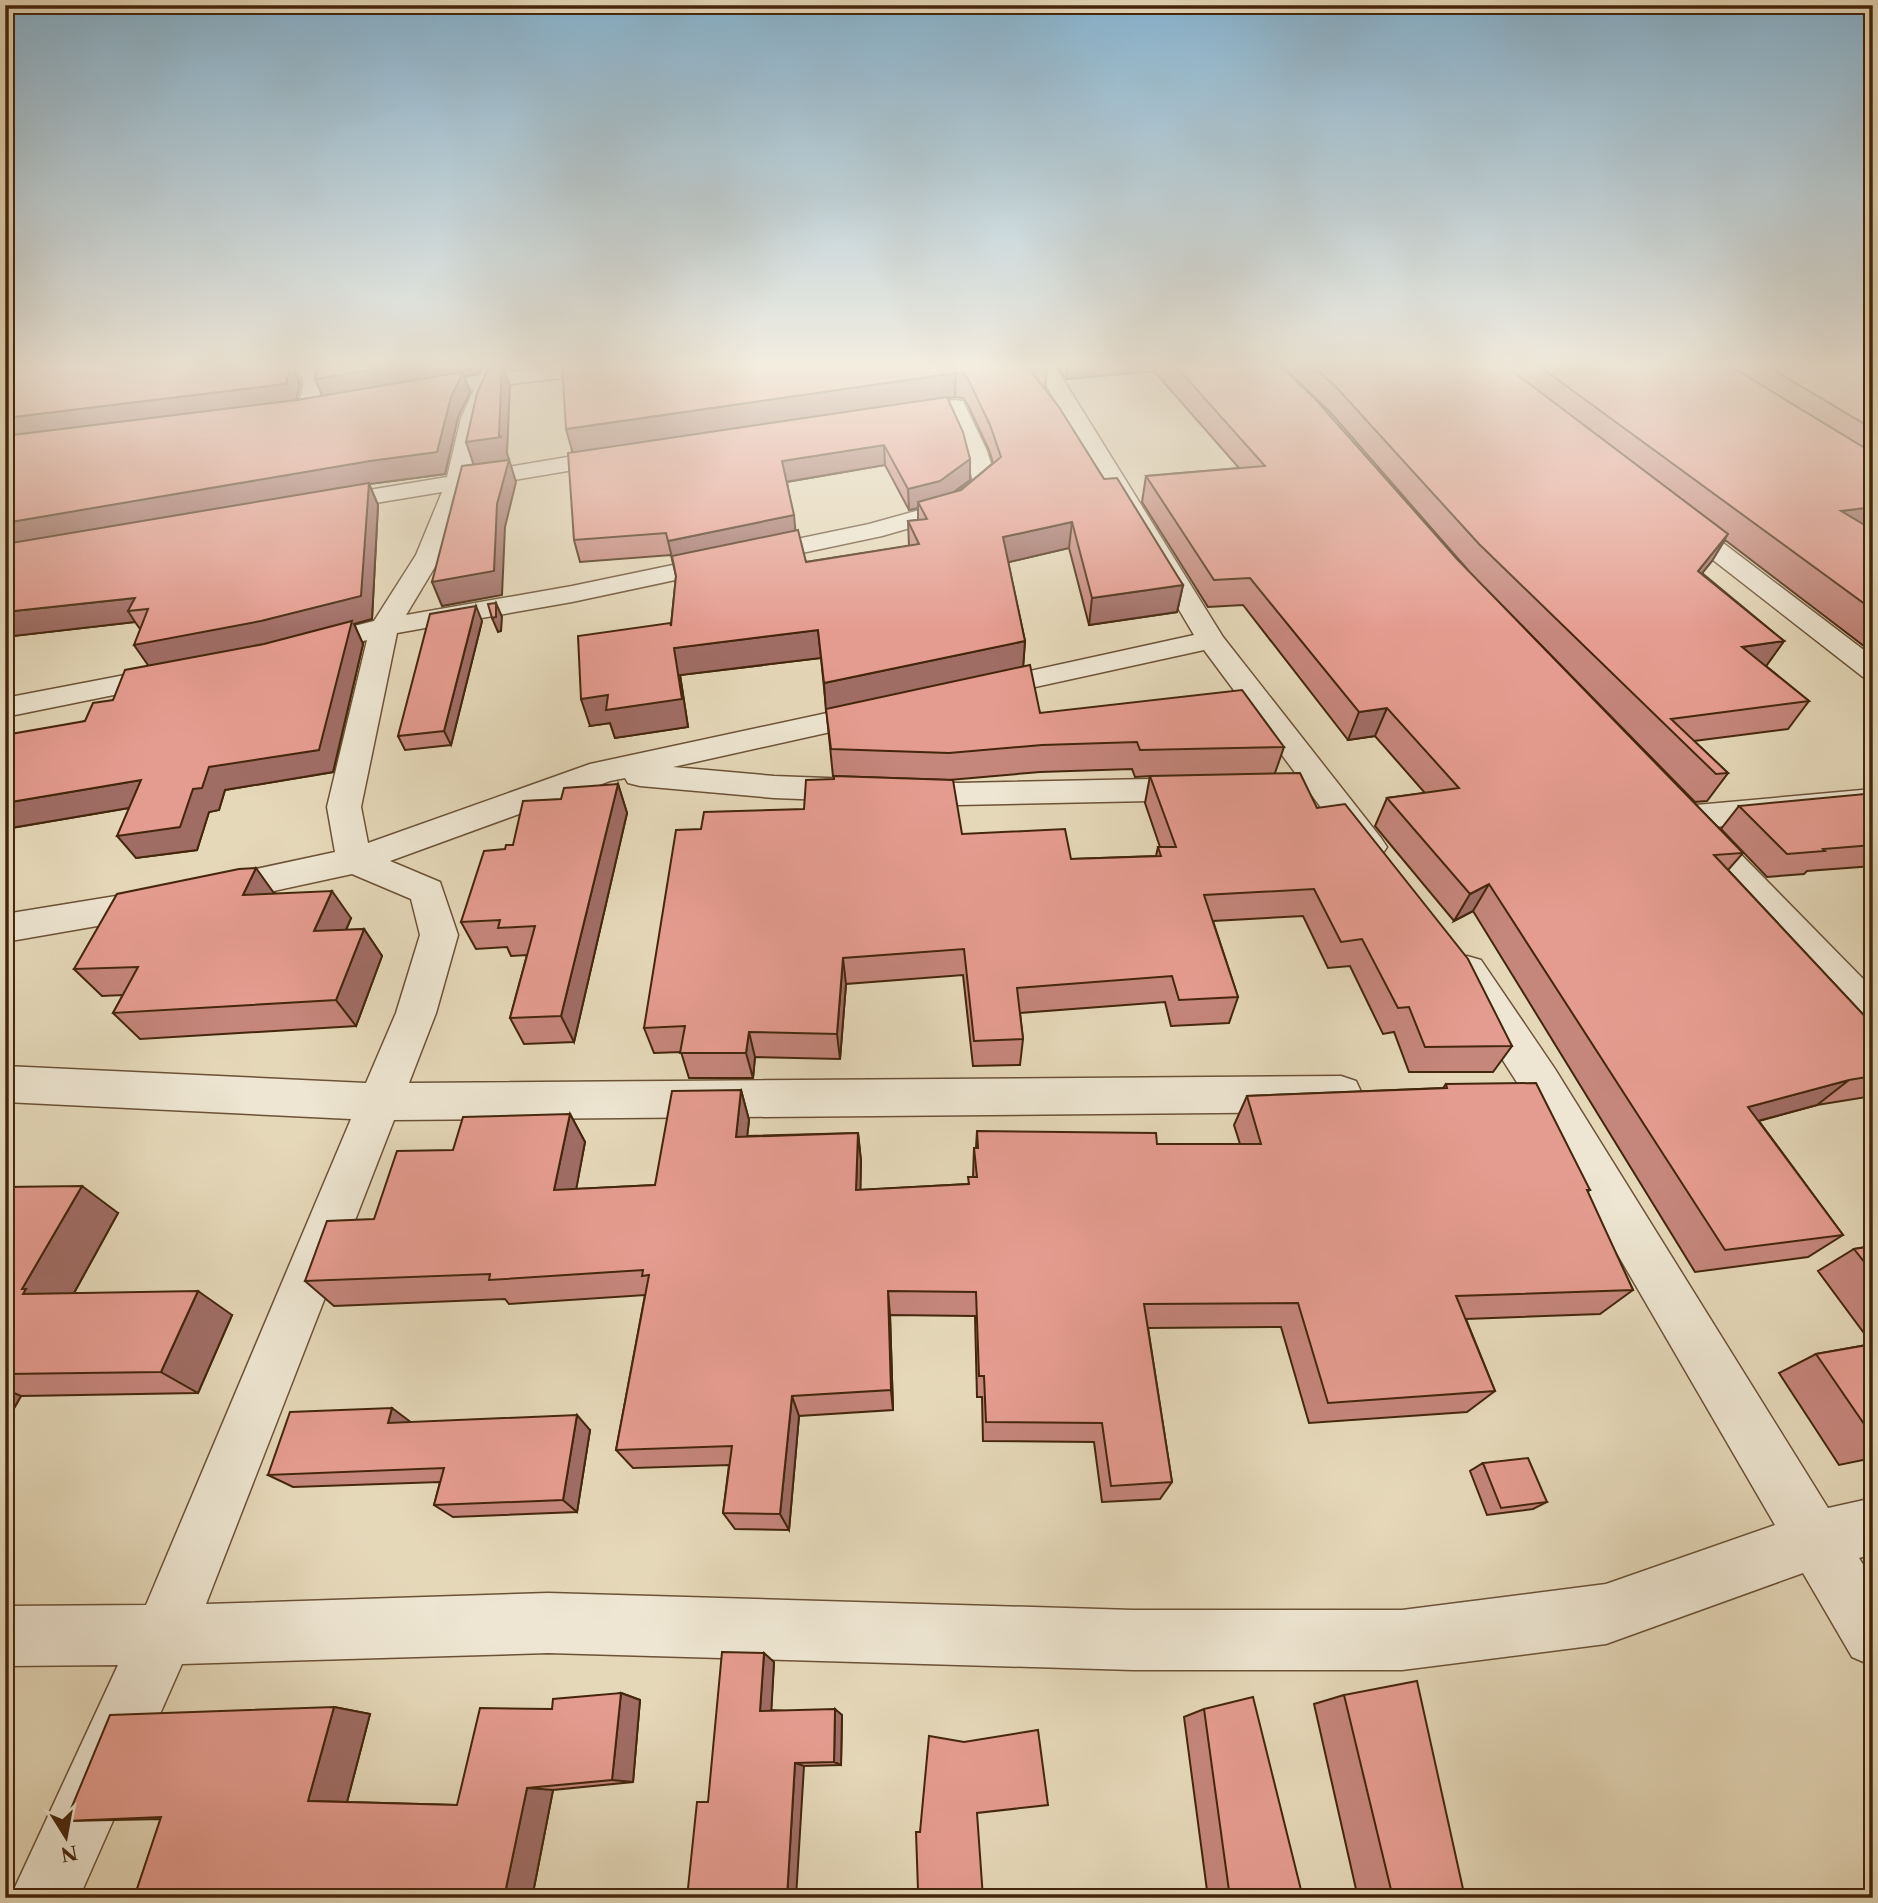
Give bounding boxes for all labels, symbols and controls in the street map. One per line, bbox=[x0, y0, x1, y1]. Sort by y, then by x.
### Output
north arrow bbox=[32, 1801, 102, 1871]
text: N bbox=[59, 1840, 79, 1866]

